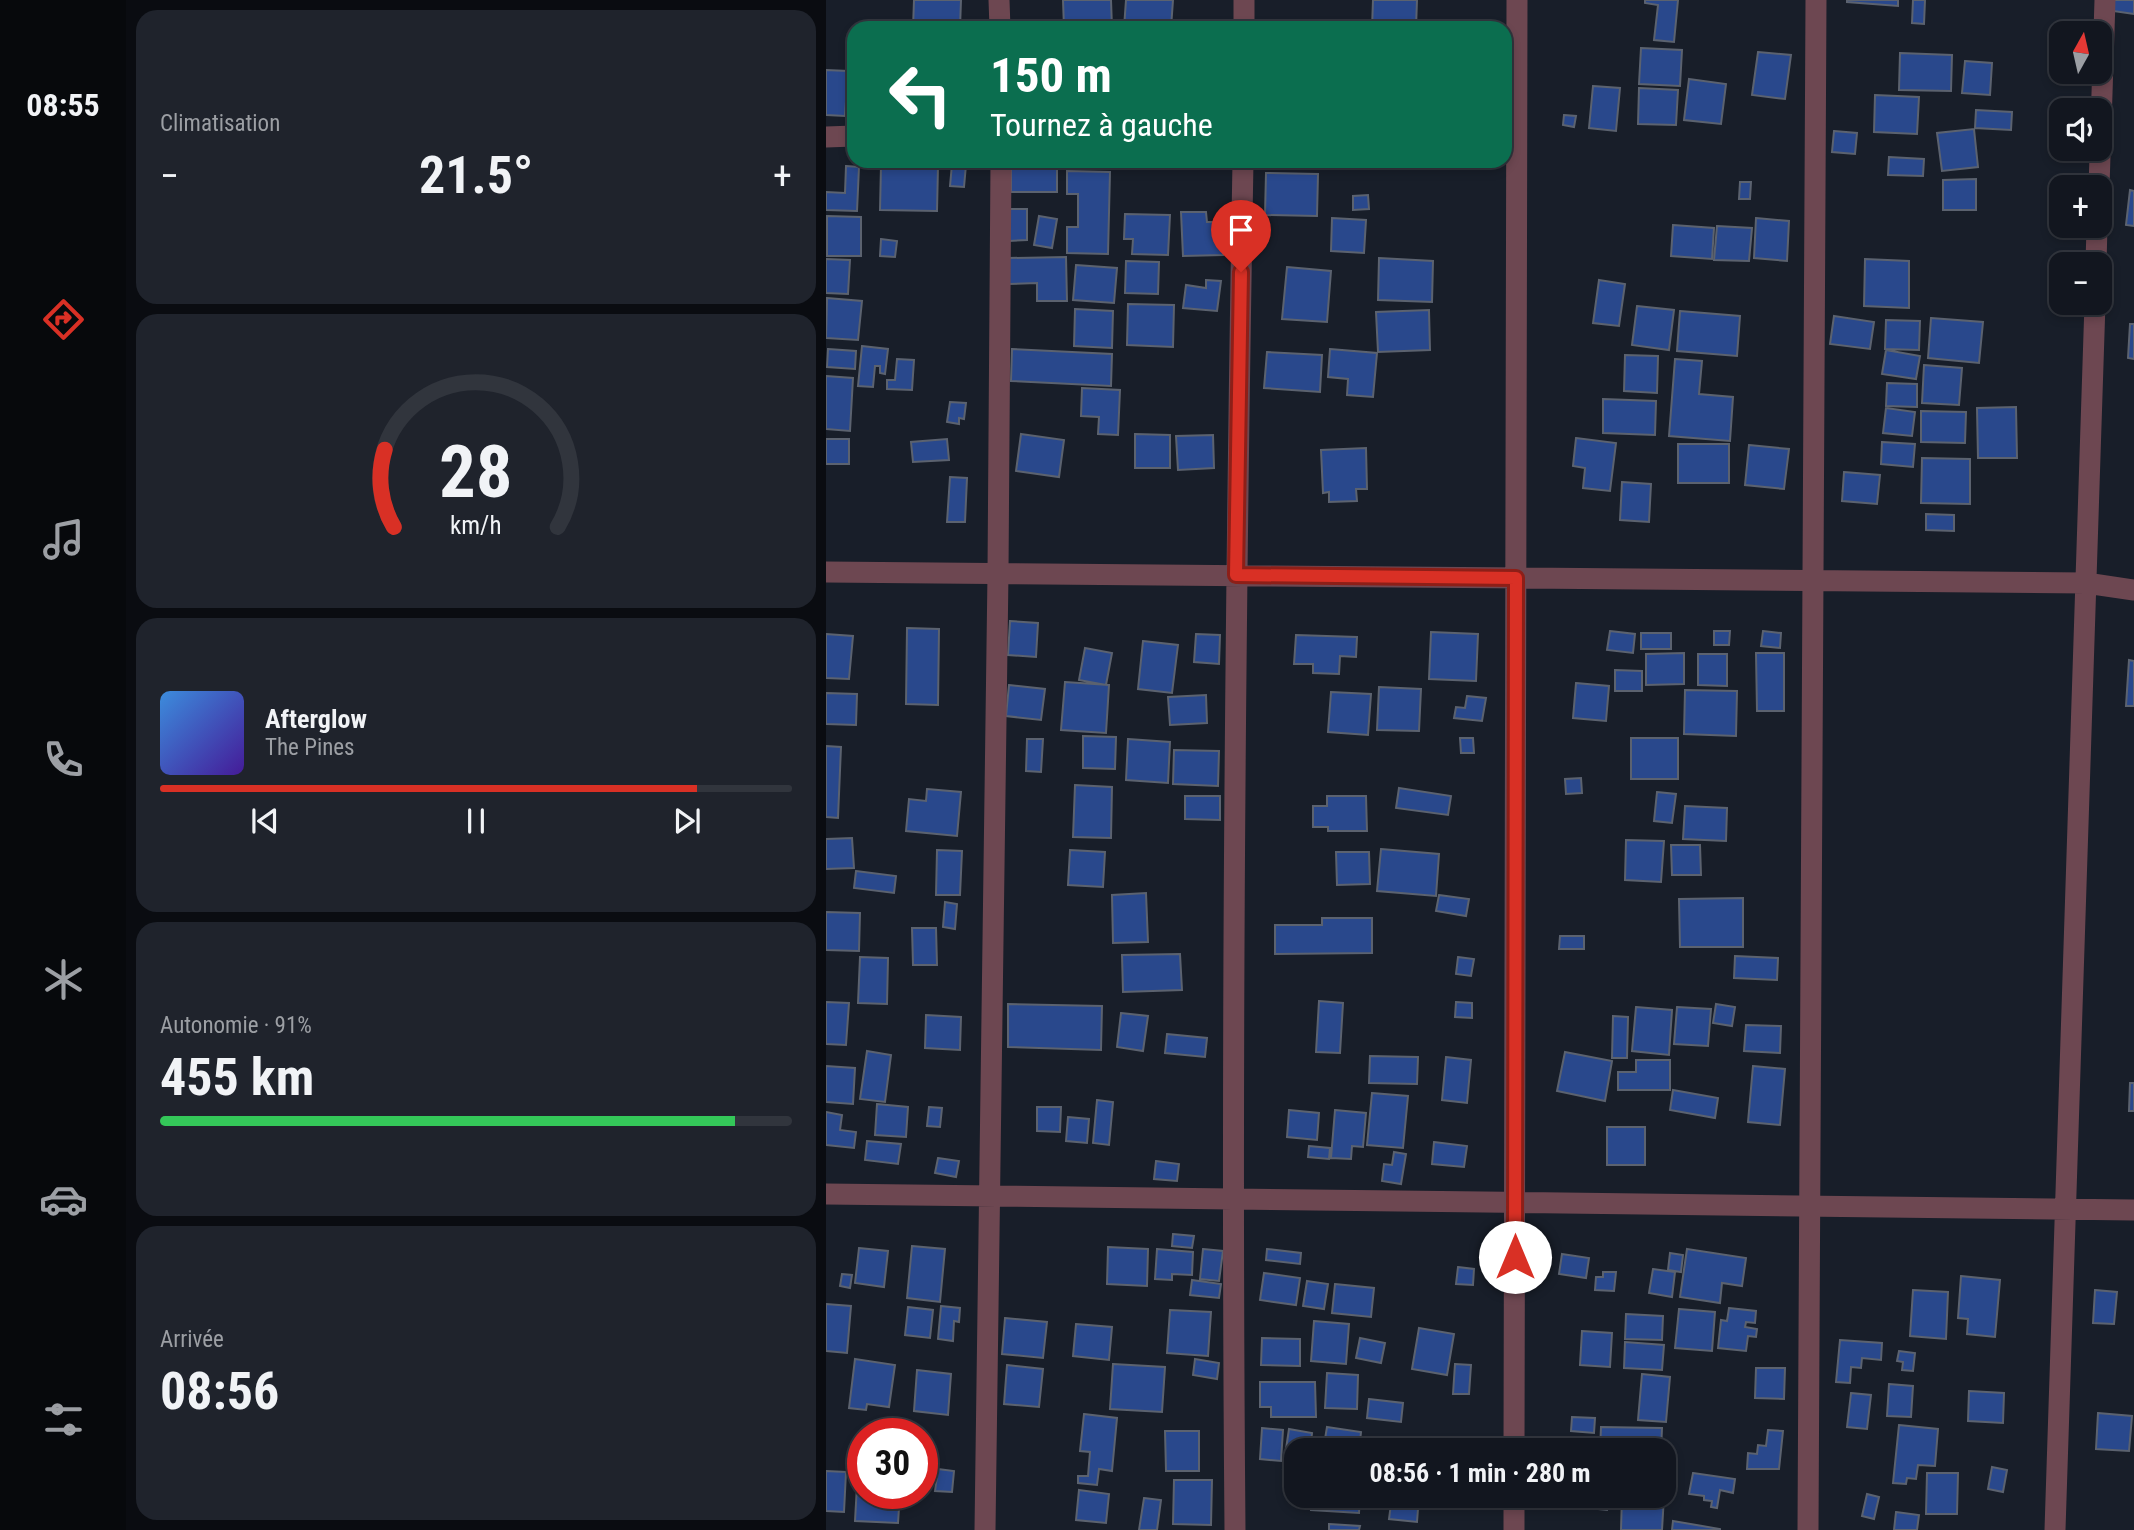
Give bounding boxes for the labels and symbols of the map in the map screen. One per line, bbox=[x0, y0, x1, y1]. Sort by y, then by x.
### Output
north arrow bbox=[2049, 21, 2112, 84]
pin bbox=[1211, 200, 1271, 272]
position arrow bbox=[1478, 1220, 1552, 1294]
speed limit sign: 30 bbox=[847, 1418, 938, 1509]

